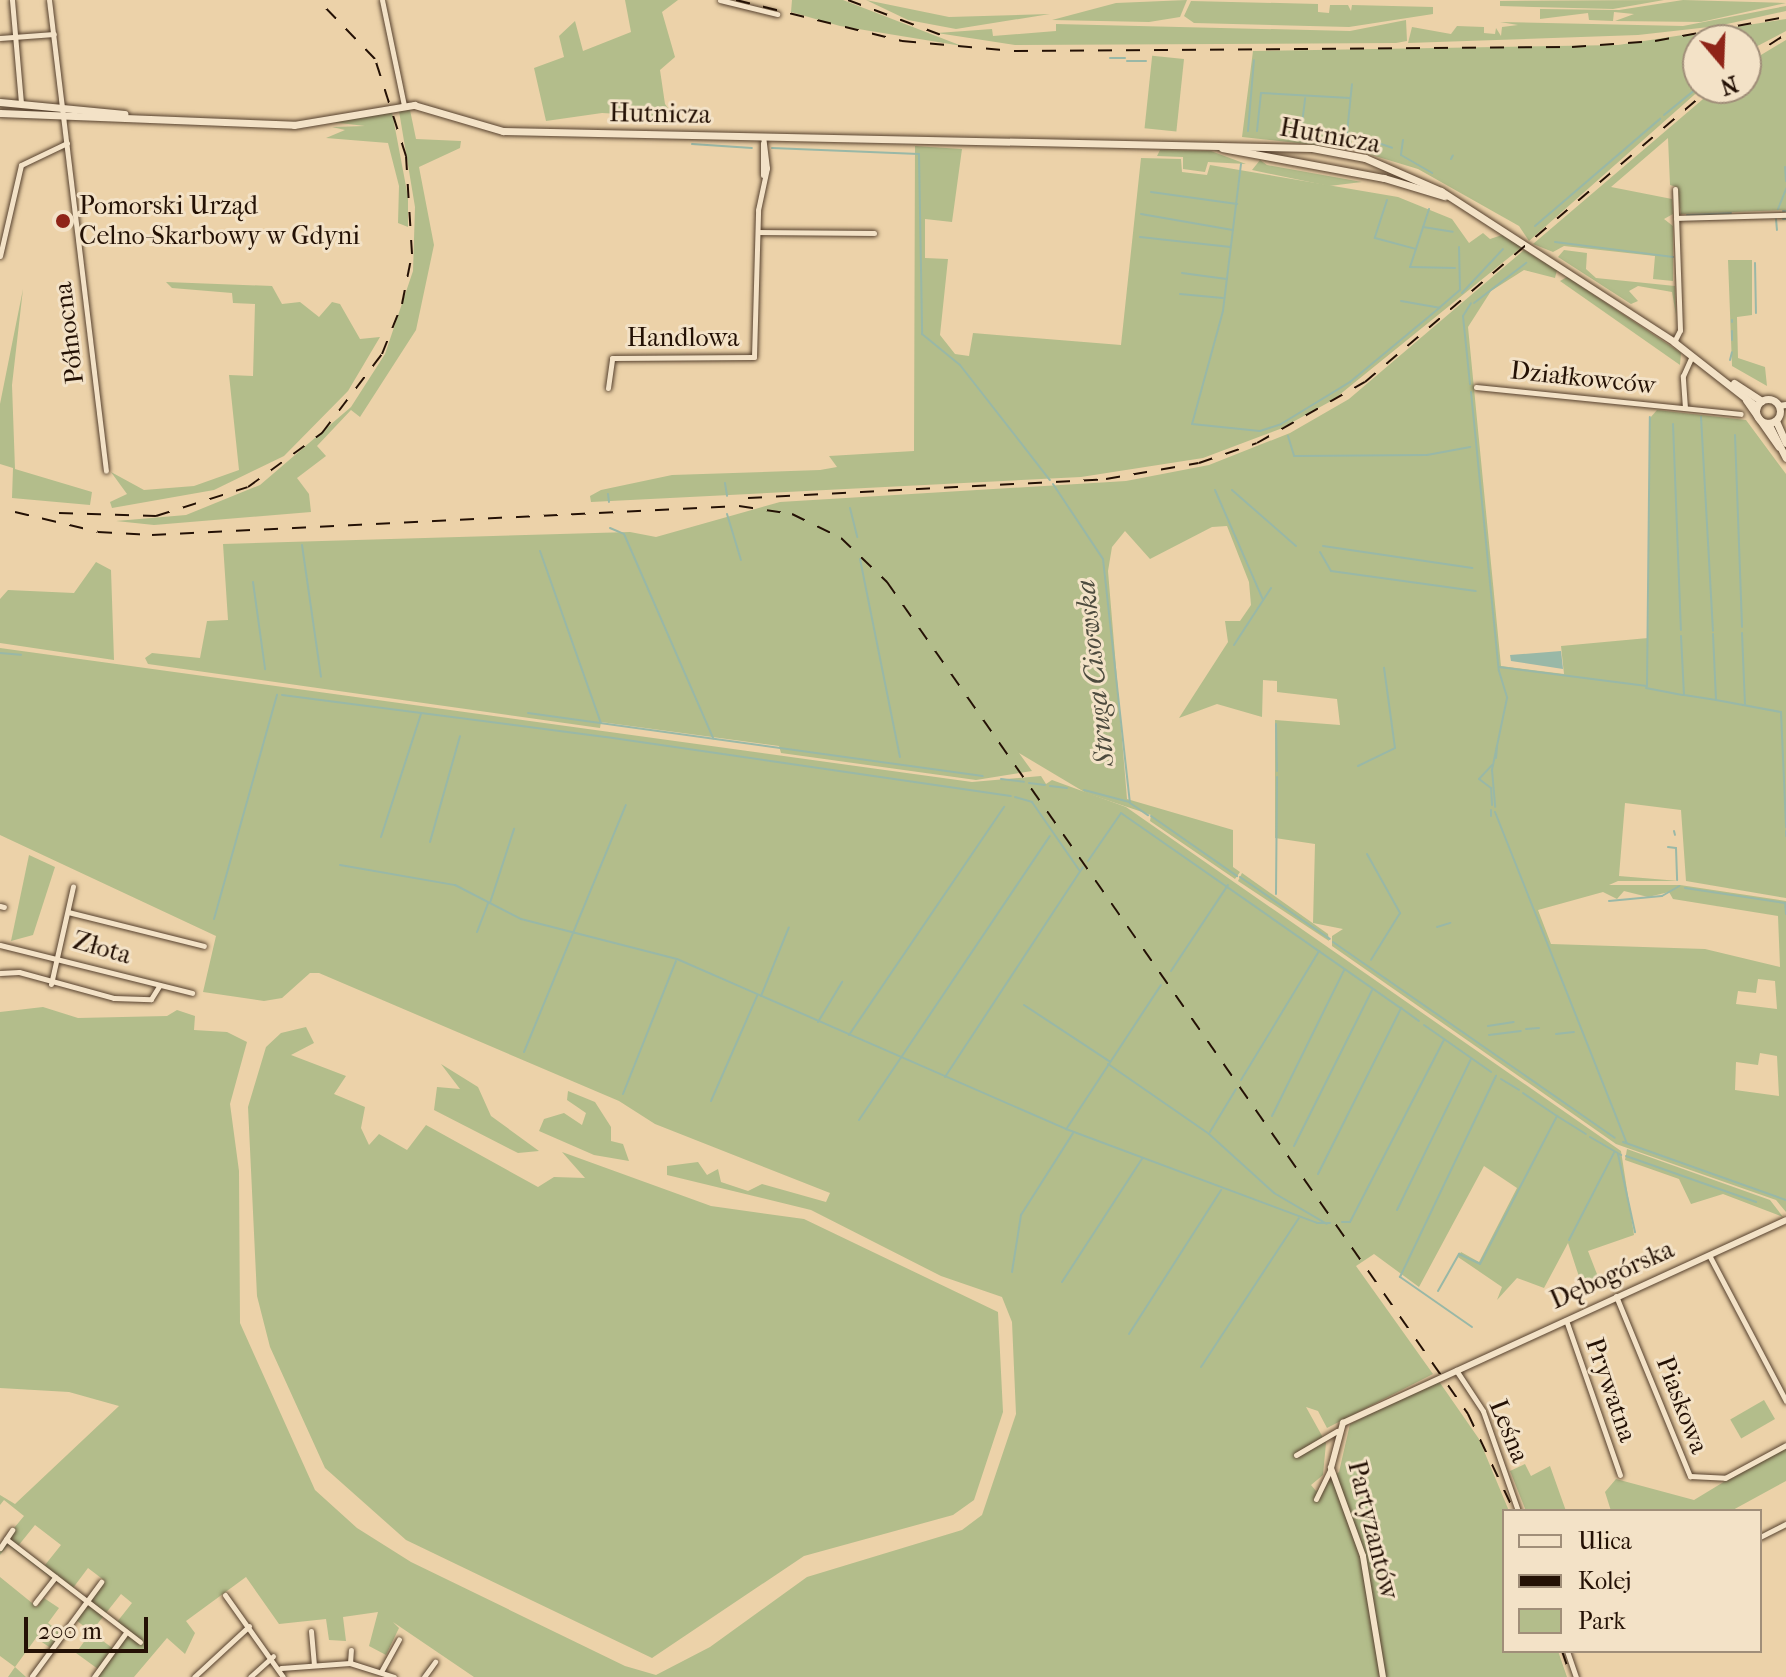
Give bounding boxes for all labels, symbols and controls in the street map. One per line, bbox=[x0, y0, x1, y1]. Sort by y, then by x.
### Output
north arrow bbox=[1682, 24, 1762, 104]
text: N bbox=[1717, 70, 1741, 100]
street label: Hutnicza bbox=[609, 98, 711, 130]
street label: Hutnicza bbox=[1277, 112, 1383, 160]
place label: Pomorski Urząd Celno-Skarbowy w Gdyni bbox=[79, 190, 360, 252]
marker: Pomorski Urząd Celno-Skarbowy w Gdyni bbox=[54, 212, 72, 230]
street label: Północna bbox=[47, 280, 91, 386]
street label: Handlowa bbox=[627, 322, 739, 354]
street label: Działkowców bbox=[1509, 355, 1657, 401]
water label: Struga Cisowska bbox=[1069, 578, 1121, 768]
street label: Złota bbox=[69, 925, 135, 971]
street label: Dębogórska bbox=[1545, 1234, 1679, 1316]
street label: Prywatna bbox=[1579, 1334, 1643, 1446]
street label: Piaskowa bbox=[1649, 1352, 1715, 1458]
street label: Leśna bbox=[1482, 1395, 1536, 1467]
street label: Partyzantów bbox=[1341, 1458, 1405, 1602]
legend bbox=[1502, 1509, 1762, 1653]
text: Ulica bbox=[1578, 1527, 1632, 1555]
text: Kolej bbox=[1578, 1567, 1631, 1595]
scale bar bbox=[28, 1601, 152, 1651]
text: Park bbox=[1578, 1607, 1626, 1635]
text: 200 m bbox=[38, 1617, 102, 1645]

